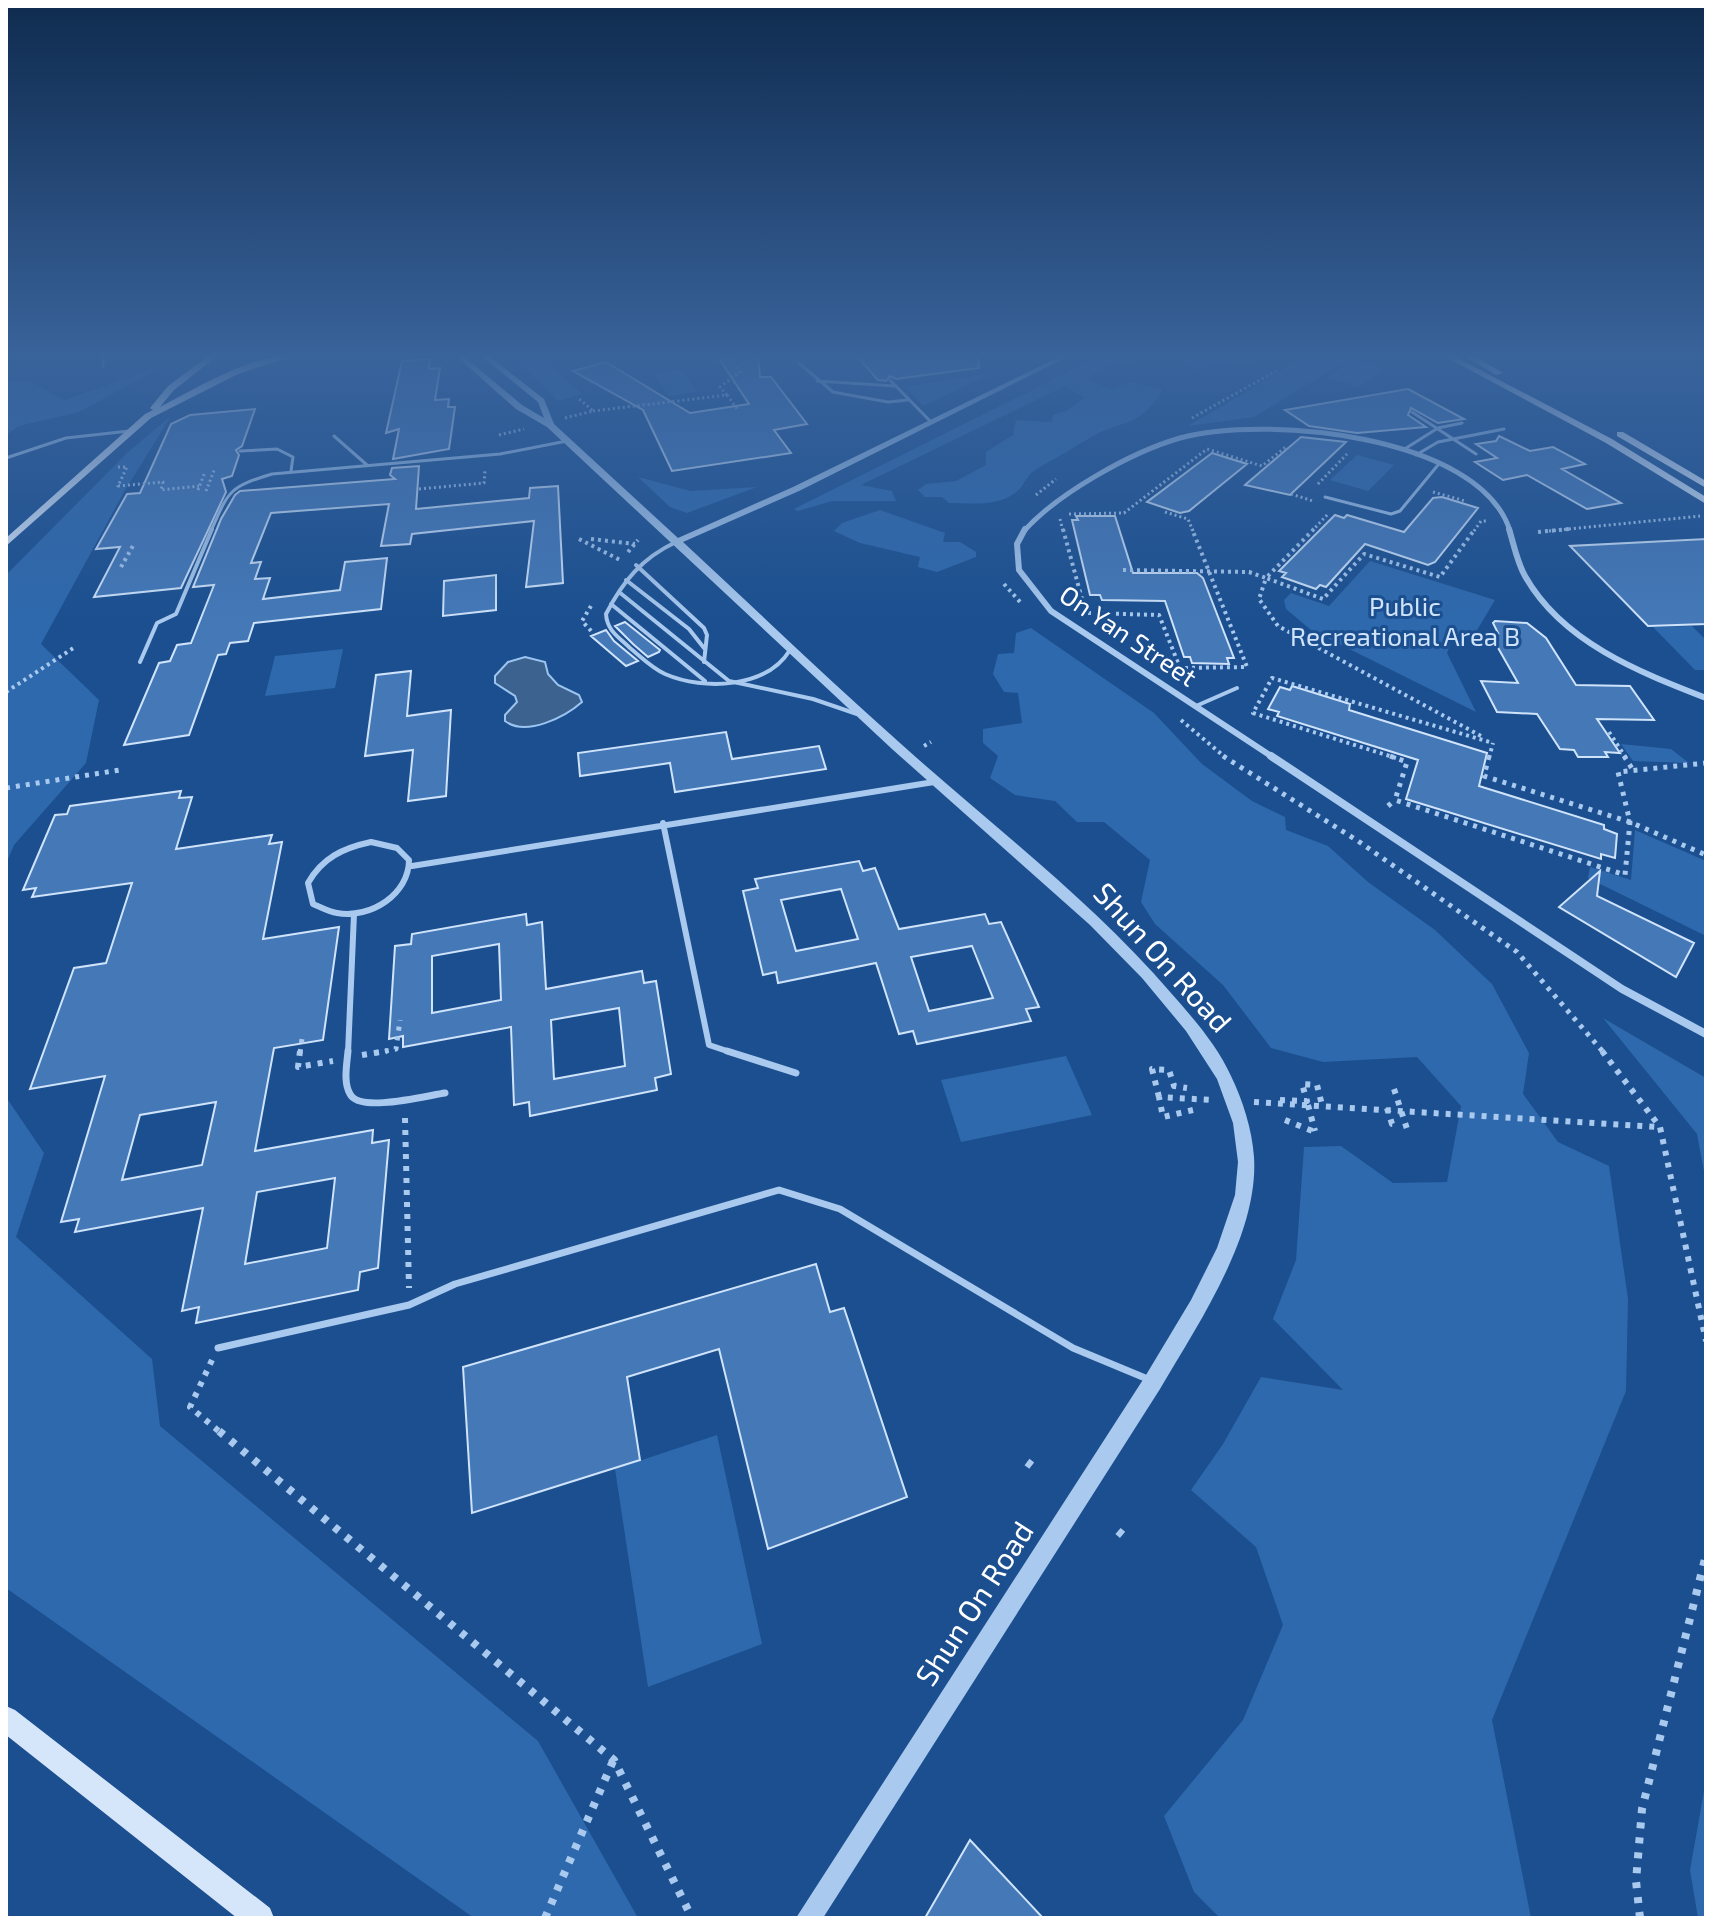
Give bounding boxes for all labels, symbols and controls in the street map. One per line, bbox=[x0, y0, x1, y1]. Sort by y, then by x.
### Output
street label: On Yan Street bbox=[1055, 578, 1203, 692]
park label: Public Recreational Area B bbox=[1290, 590, 1520, 651]
street label: Shun On Road bbox=[1087, 874, 1240, 1039]
street label: Shun On Road bbox=[907, 1514, 1040, 1692]

